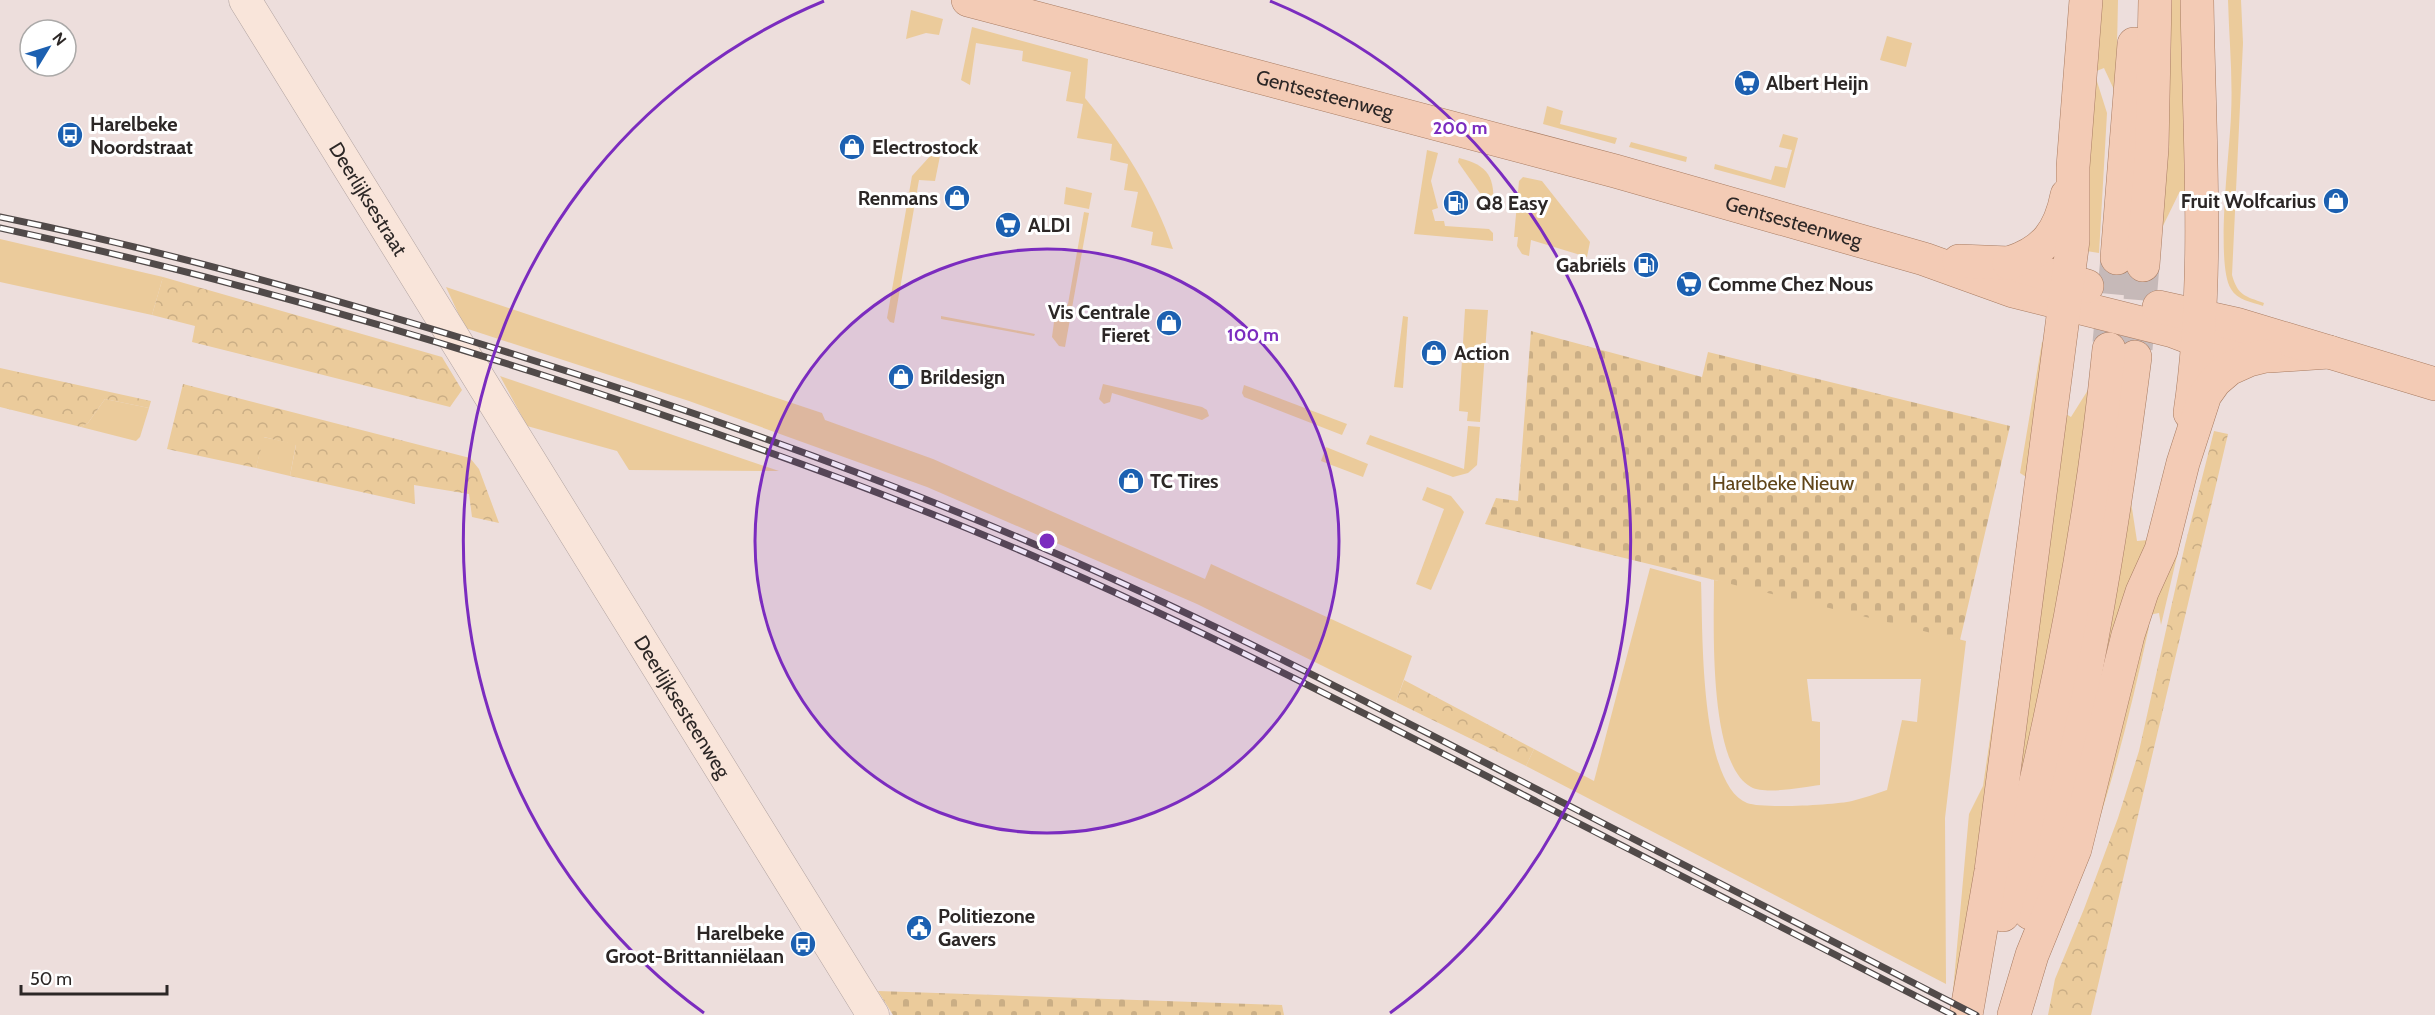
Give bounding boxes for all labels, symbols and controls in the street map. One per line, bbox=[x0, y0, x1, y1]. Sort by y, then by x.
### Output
north arrow bbox=[18, 18, 78, 78]
text: N bbox=[48, 29, 70, 49]
street label: Gentsesteenweg bbox=[1254, 65, 1397, 124]
supermarket icon: Albert Heijn bbox=[1732, 68, 1762, 98]
place label: Albert Heijn bbox=[1766, 71, 1869, 95]
place label: Harelbeke Noordstraat bbox=[90, 112, 193, 159]
text: 200 m bbox=[1433, 117, 1487, 139]
bus stop icon: Harelbeke Noordstraat bbox=[55, 120, 85, 150]
shop icon: Electrostock bbox=[837, 132, 867, 162]
place label: Electrostock bbox=[872, 135, 978, 159]
street label: Deerlijksestraat bbox=[324, 138, 412, 260]
shop icon: Renmans bbox=[942, 183, 972, 213]
place label: Renmans bbox=[858, 186, 938, 210]
shop icon: Fruit Wolfcarius bbox=[2321, 186, 2351, 216]
fuel station icon: Q8 Easy bbox=[1441, 188, 1471, 218]
place label: Fruit Wolfcarius bbox=[2181, 189, 2316, 213]
place label: Q8 Easy bbox=[1476, 191, 1549, 215]
street label: Gentsesteenweg bbox=[1723, 191, 1866, 253]
supermarket icon: ALDI bbox=[993, 210, 1023, 240]
place label: ALDI bbox=[1028, 213, 1071, 237]
fuel station icon: Gabriëls bbox=[1631, 250, 1661, 280]
place label: Gabriëls bbox=[1556, 253, 1626, 277]
supermarket icon: Comme Chez Nous bbox=[1674, 269, 1704, 299]
place label: Comme Chez Nous bbox=[1708, 272, 1873, 296]
place label: Vis Centrale Fieret bbox=[1048, 300, 1150, 347]
shop icon: Vis Centrale Fieret bbox=[1154, 308, 1184, 338]
text: 100 m bbox=[1227, 324, 1279, 346]
shop icon: Action bbox=[1419, 338, 1449, 368]
place label: Action bbox=[1454, 341, 1509, 365]
shop icon: Brildesign bbox=[886, 362, 916, 392]
place label: Brildesign bbox=[920, 365, 1005, 389]
shop icon: TC Tires bbox=[1116, 466, 1146, 496]
place label: TC Tires bbox=[1150, 469, 1218, 493]
park label: Harelbeke Nieuw bbox=[1712, 471, 1855, 495]
centre of rings bbox=[1037, 531, 1057, 551]
street label: Deerlijksesteenweg bbox=[629, 631, 736, 783]
place label: Politiezone Gavers bbox=[938, 904, 1035, 951]
public building icon: Politiezone Gavers bbox=[904, 913, 934, 943]
place label: Harelbeke Groot-Brittanniëlaan bbox=[606, 921, 784, 968]
bus stop icon: Harelbeke Groot-Brittanniëlaan bbox=[788, 929, 818, 959]
scale bar bbox=[21, 958, 166, 996]
text: 50 m bbox=[30, 968, 72, 990]

